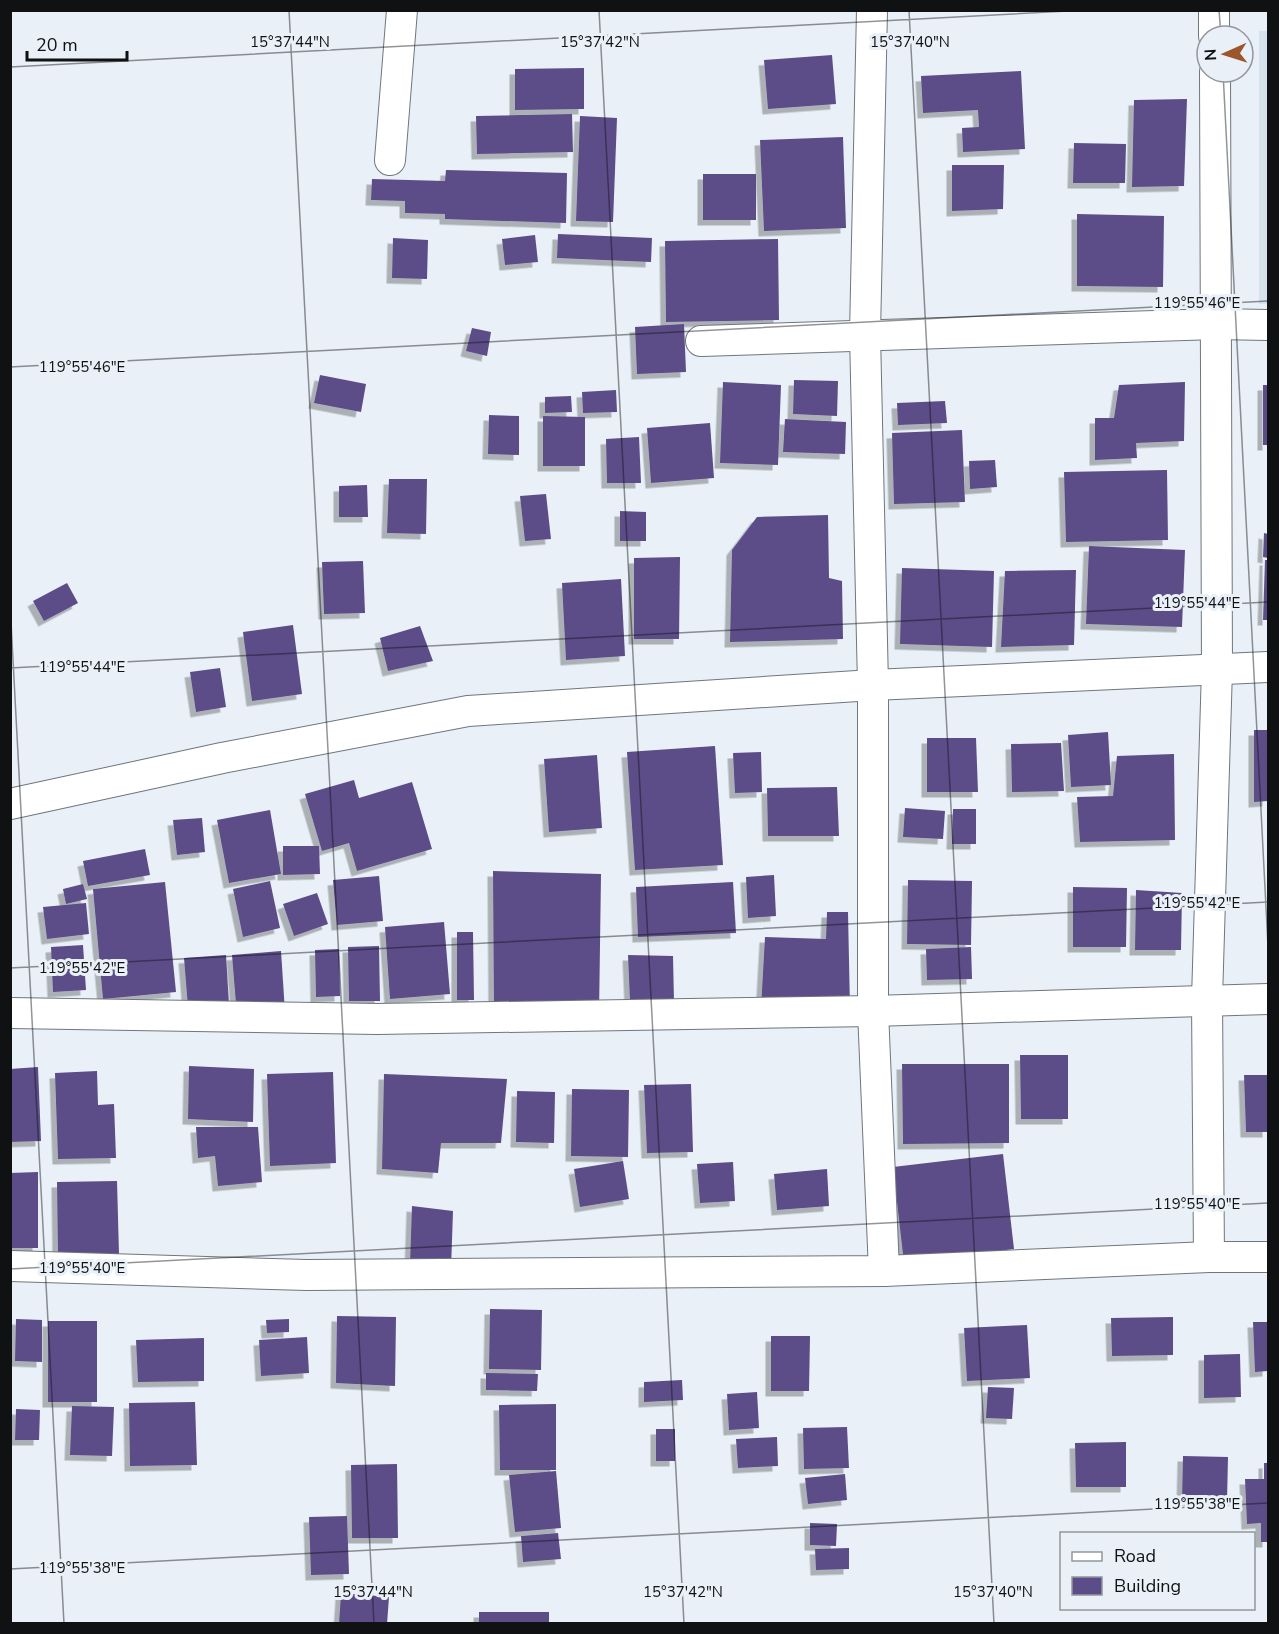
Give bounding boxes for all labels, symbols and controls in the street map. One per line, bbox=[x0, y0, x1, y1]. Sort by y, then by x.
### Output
scale bar bbox=[27, 24, 128, 62]
north arrow bbox=[1195, 24, 1255, 84]
text: 15°37'44"N bbox=[250, 32, 330, 52]
text: 15°37'42"N bbox=[560, 32, 640, 52]
text: 15°37'40"N bbox=[870, 32, 950, 52]
text: 20 m bbox=[36, 33, 78, 57]
text: N bbox=[1200, 48, 1222, 61]
text: 119°55'46"E bbox=[1154, 293, 1240, 313]
text: 119°55'46"E bbox=[39, 357, 125, 377]
text: 119°55'44"E bbox=[1154, 593, 1240, 613]
text: 119°55'44"E bbox=[39, 657, 125, 677]
text: 119°55'42"E bbox=[1154, 893, 1240, 913]
text: 119°55'42"E bbox=[39, 958, 125, 978]
text: 119°55'40"E bbox=[1154, 1194, 1240, 1214]
text: 119°55'40"E bbox=[39, 1258, 125, 1278]
text: 119°55'38"E bbox=[1154, 1494, 1240, 1514]
legend bbox=[1060, 1532, 1255, 1610]
text: Road bbox=[1114, 1544, 1156, 1568]
text: 119°55'38"E bbox=[39, 1558, 125, 1578]
text: Building bbox=[1114, 1574, 1181, 1598]
text: 15°37'44"N bbox=[333, 1582, 413, 1602]
text: 15°37'42"N bbox=[643, 1582, 723, 1602]
text: 15°37'40"N bbox=[953, 1582, 1033, 1602]

